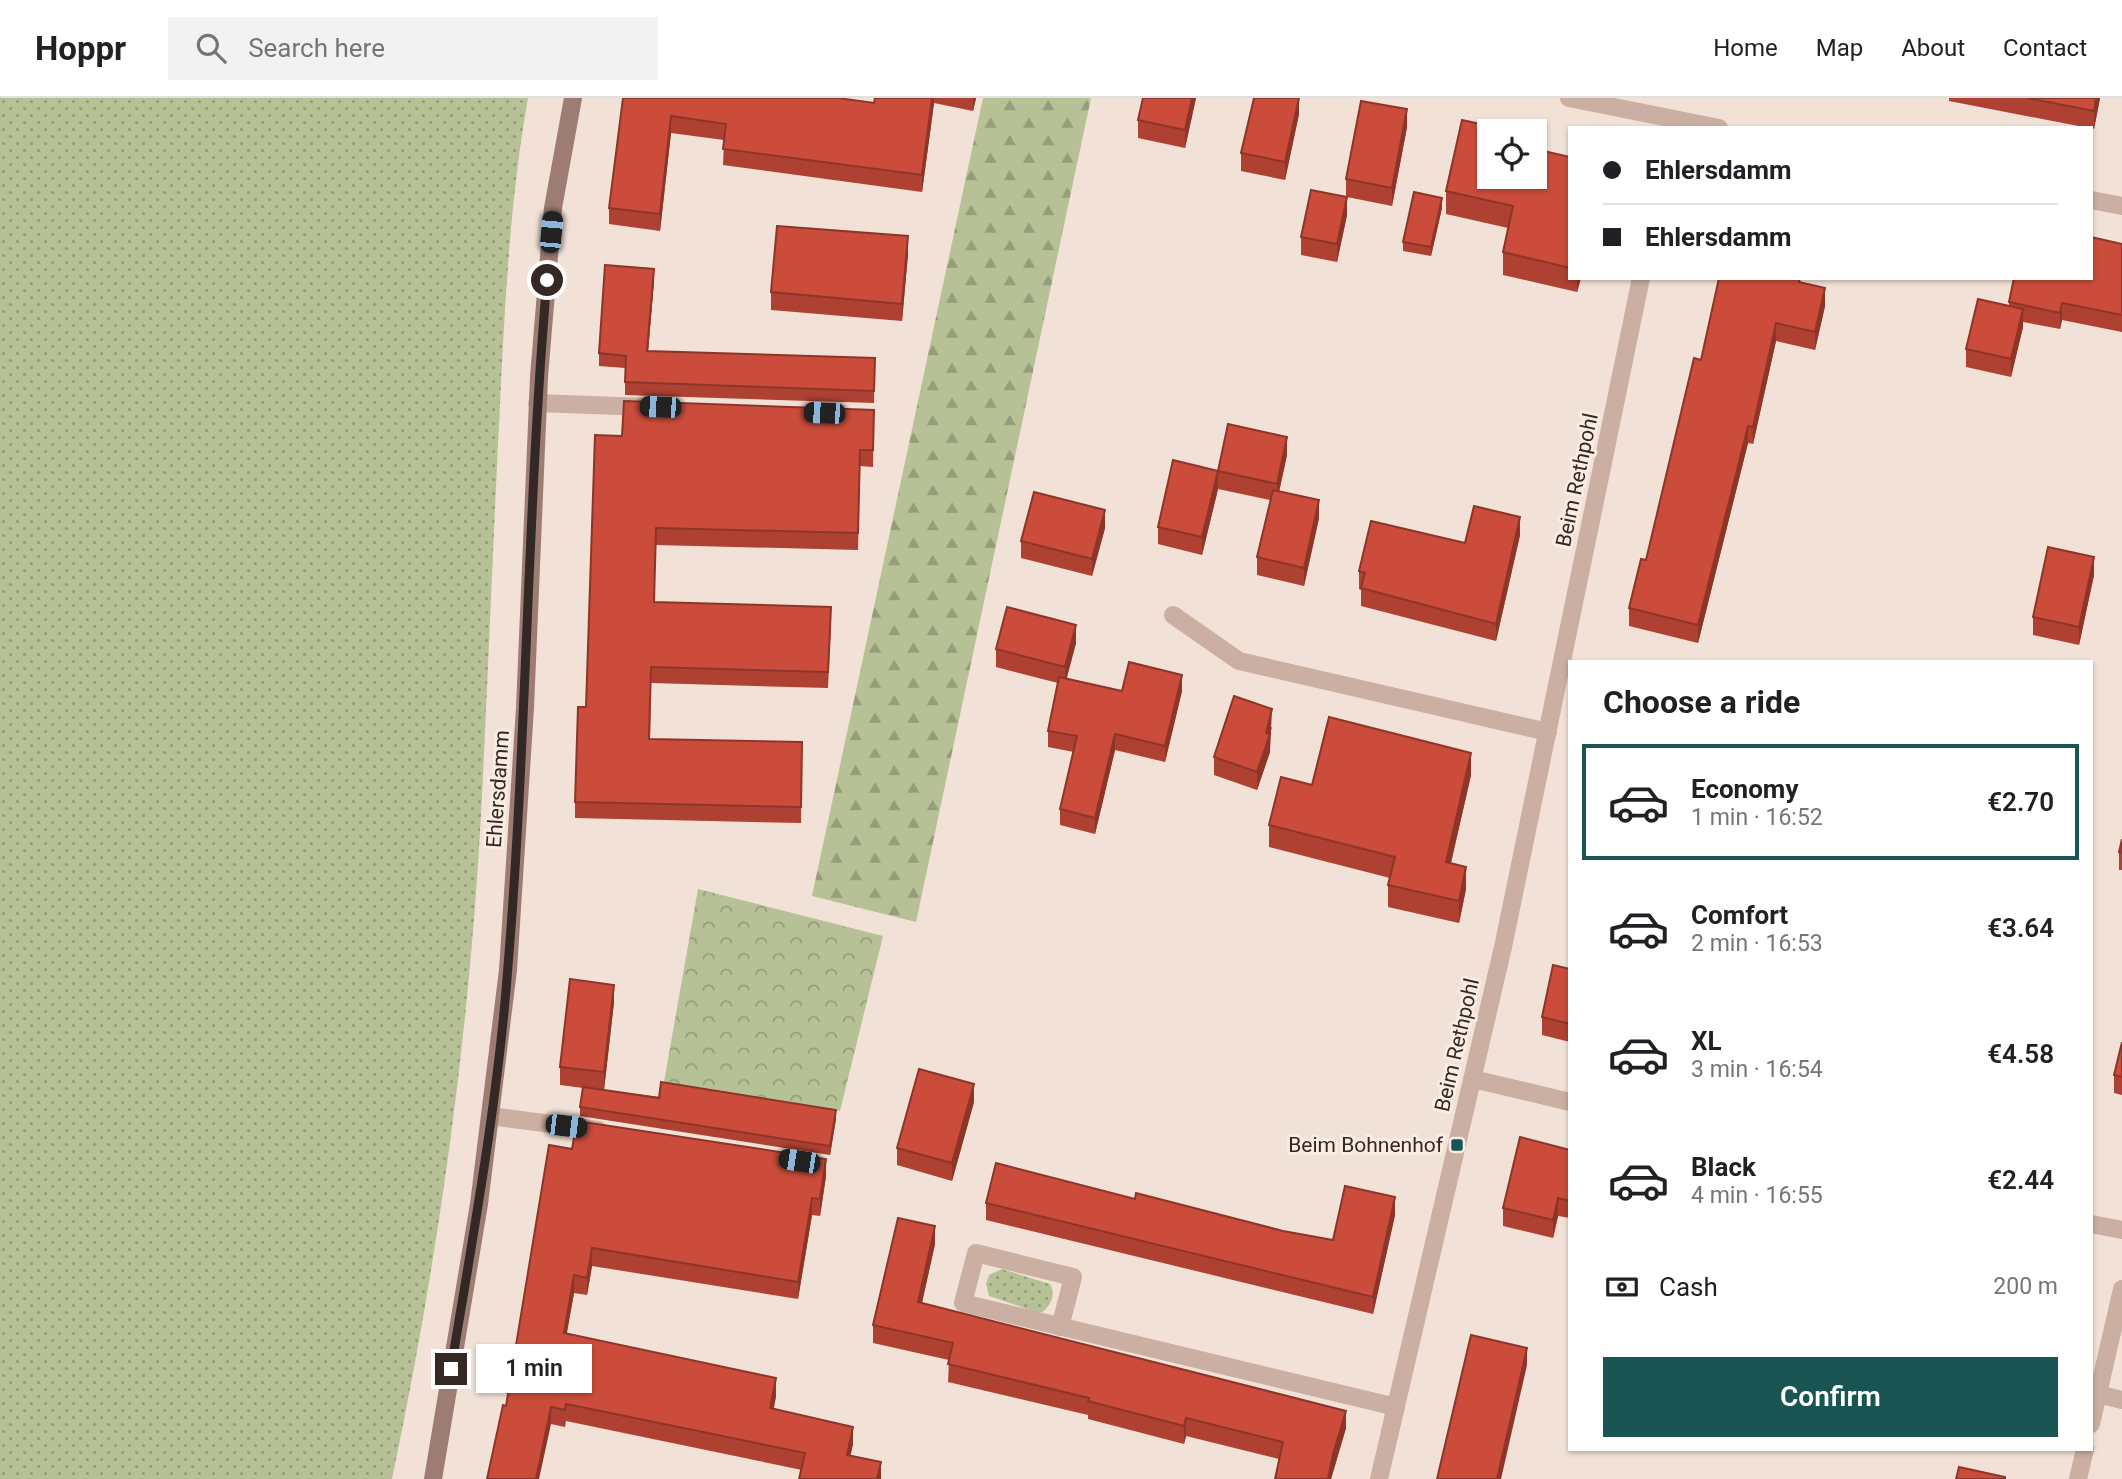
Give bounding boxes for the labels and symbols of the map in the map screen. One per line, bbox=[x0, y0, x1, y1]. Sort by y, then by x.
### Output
car bbox=[539, 210, 564, 254]
route start bbox=[531, 264, 563, 296]
car bbox=[639, 396, 682, 418]
car bbox=[803, 402, 846, 424]
street label: Beim Rethpohl bbox=[1551, 411, 1603, 549]
street label: Ehlersdamm bbox=[482, 729, 514, 849]
street label: Beim Rethpohl bbox=[1430, 976, 1484, 1114]
car bbox=[544, 1113, 589, 1139]
place label: Beim Bohnenhof bbox=[1288, 1133, 1444, 1157]
marker: Beim Bohnenhof bbox=[1449, 1137, 1465, 1153]
car bbox=[777, 1147, 822, 1175]
callout: 1 min bbox=[476, 1344, 591, 1394]
route end bbox=[435, 1353, 467, 1385]

